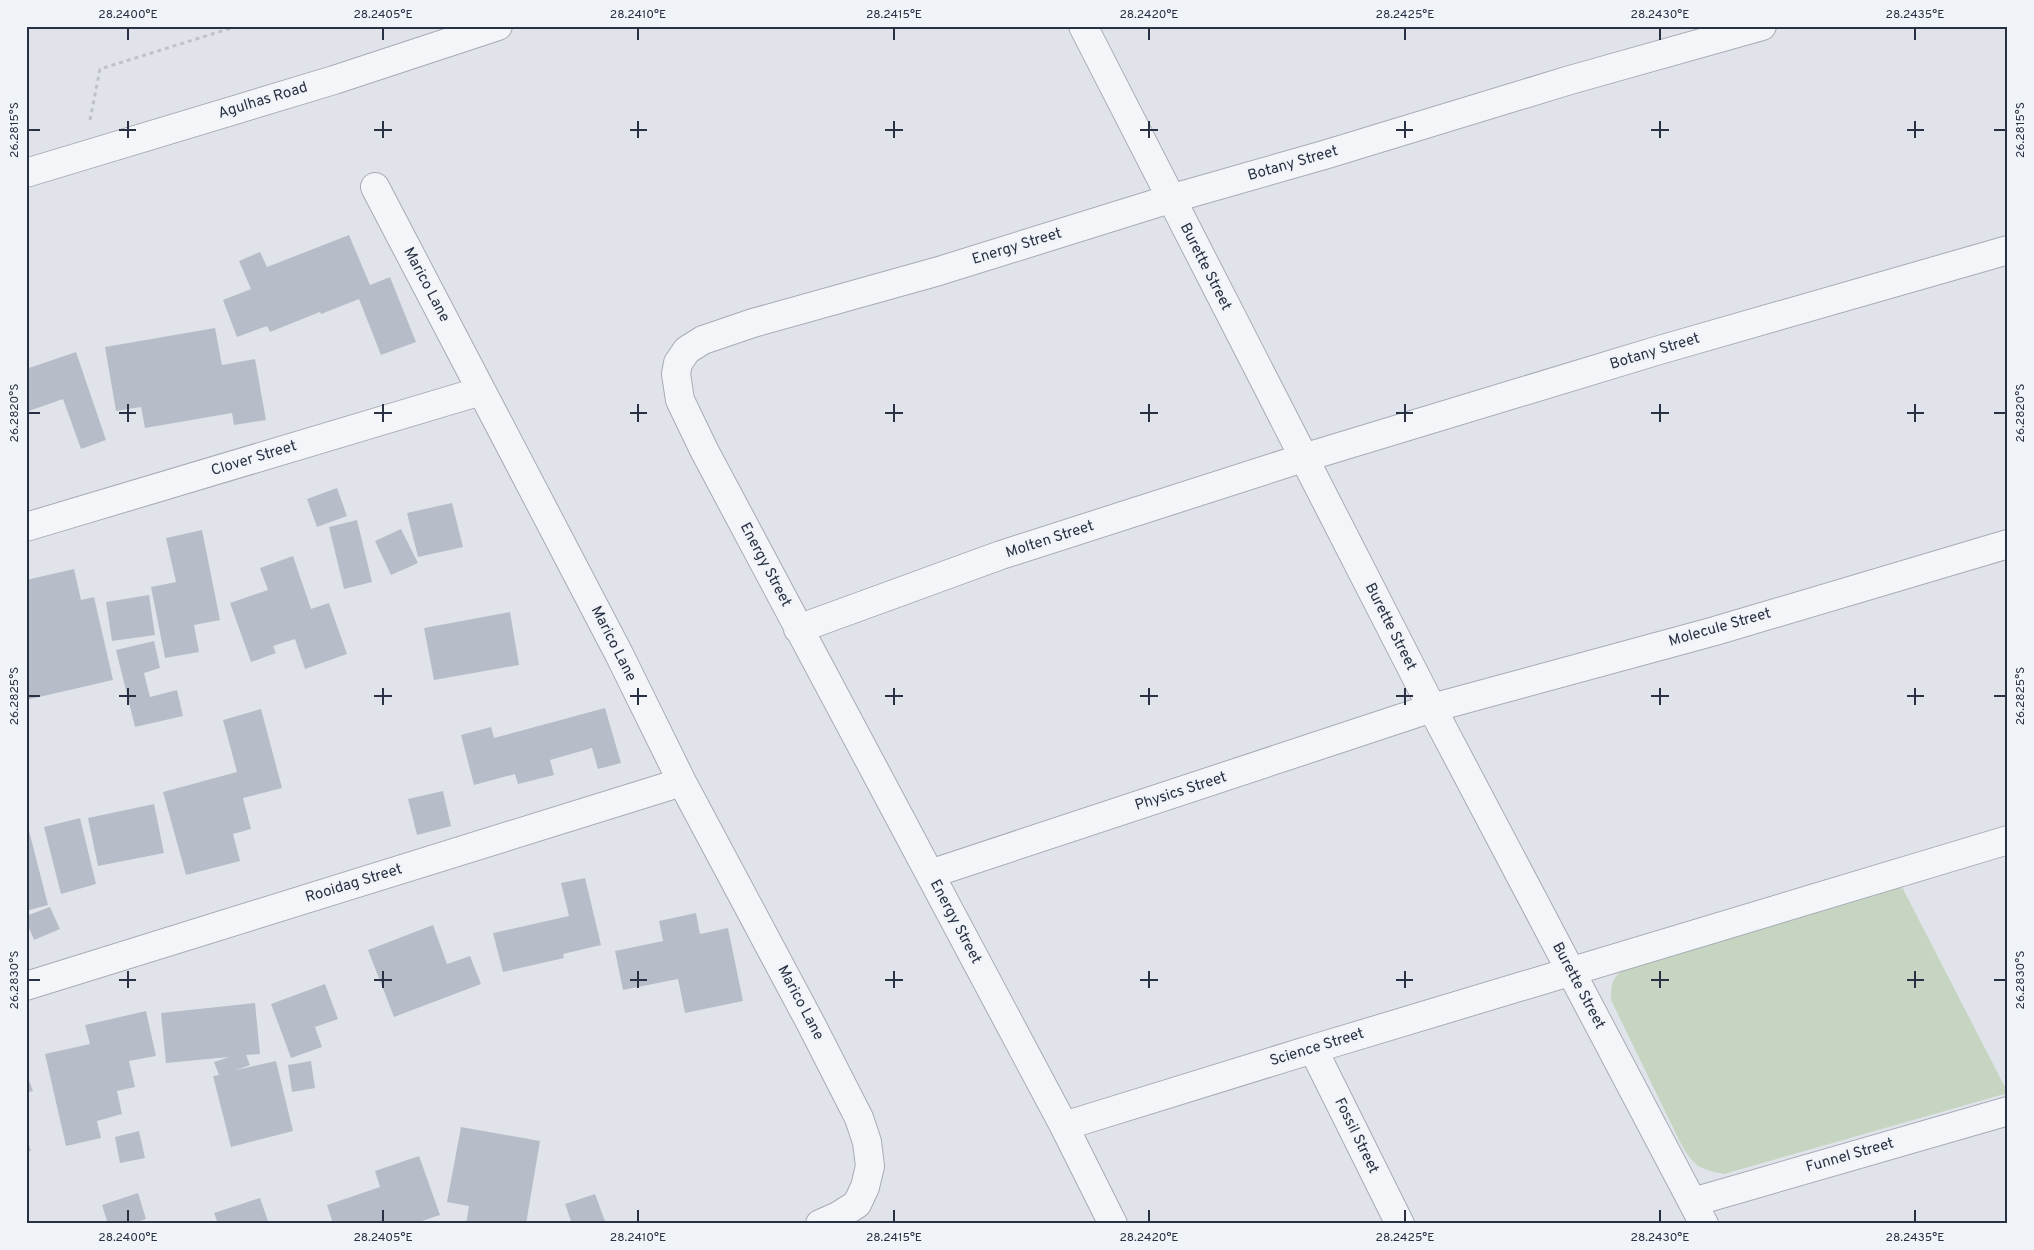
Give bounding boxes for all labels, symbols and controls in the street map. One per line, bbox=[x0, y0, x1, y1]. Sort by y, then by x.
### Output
text: 28.2400°E bbox=[98, 7, 158, 23]
text: 28.2405°E bbox=[353, 7, 413, 23]
text: 28.2410°E bbox=[610, 7, 666, 23]
text: 28.2415°E bbox=[866, 7, 922, 23]
text: 28.2420°E bbox=[1119, 7, 1179, 23]
text: 28.2425°E bbox=[1376, 7, 1434, 23]
text: 28.2430°E bbox=[1631, 7, 1689, 23]
text: 28.2435°E bbox=[1886, 7, 1944, 23]
street label: Agulhas Road bbox=[216, 78, 310, 124]
text: 26.2815°S bbox=[7, 102, 23, 158]
text: 26.2815°S bbox=[2013, 102, 2029, 158]
street label: Botany Street bbox=[1246, 142, 1340, 186]
street label: Burette Street bbox=[1175, 220, 1235, 314]
street label: Energy Street bbox=[970, 224, 1064, 270]
street label: Marico Lane bbox=[398, 244, 454, 326]
street label: Botany Street bbox=[1608, 329, 1702, 375]
text: 26.2820°S bbox=[7, 384, 23, 442]
text: 26.2820°S bbox=[2013, 384, 2029, 442]
street label: Clover Street bbox=[209, 437, 299, 481]
street label: Molten Street bbox=[1004, 517, 1096, 563]
street label: Energy Street bbox=[735, 520, 795, 610]
street label: Burette Street bbox=[1360, 580, 1420, 674]
street label: Marico Lane bbox=[586, 603, 640, 685]
street label: Molecule Street bbox=[1667, 604, 1773, 652]
text: 26.2825°S bbox=[7, 667, 23, 725]
text: 26.2825°S bbox=[2013, 667, 2029, 725]
street label: Physics Street bbox=[1133, 768, 1229, 816]
street label: Rooidag Street bbox=[303, 860, 405, 908]
street label: Energy Street bbox=[925, 877, 985, 967]
street label: Burette Street bbox=[1547, 939, 1609, 1033]
text: 26.2830°S bbox=[7, 951, 23, 1009]
text: 26.2830°S bbox=[2013, 951, 2029, 1009]
street label: Marico Lane bbox=[772, 962, 828, 1044]
street label: Science Street bbox=[1268, 1025, 1366, 1071]
street label: Fossil Street bbox=[1329, 1095, 1383, 1177]
street label: Funnel Street bbox=[1804, 1134, 1896, 1178]
text: 28.2400°E bbox=[98, 1230, 158, 1246]
text: 28.2405°E bbox=[353, 1230, 413, 1246]
text: 28.2410°E bbox=[610, 1230, 666, 1246]
text: 28.2415°E bbox=[866, 1230, 922, 1246]
text: 28.2420°E bbox=[1119, 1230, 1179, 1246]
text: 28.2425°E bbox=[1376, 1230, 1434, 1246]
text: 28.2430°E bbox=[1631, 1230, 1689, 1246]
text: 28.2435°E bbox=[1886, 1230, 1944, 1246]

